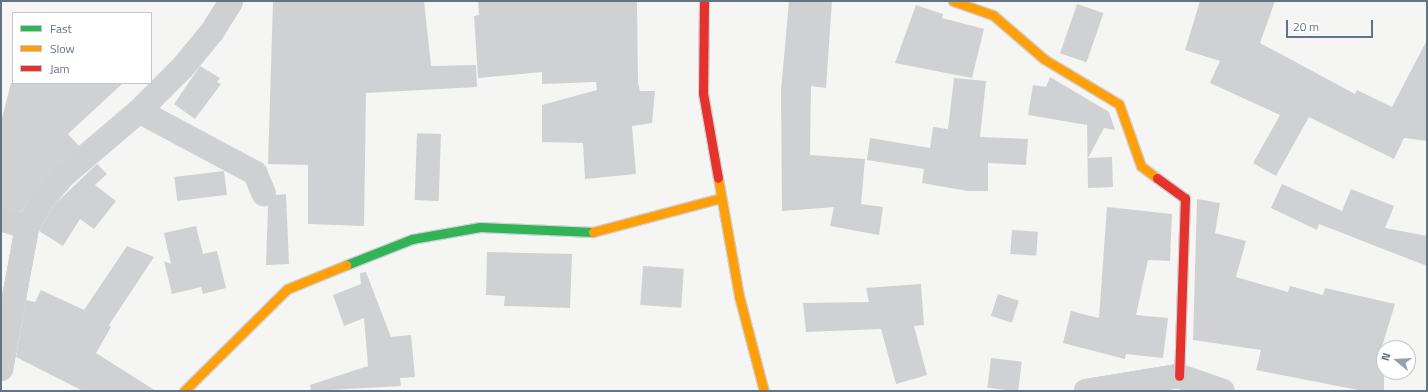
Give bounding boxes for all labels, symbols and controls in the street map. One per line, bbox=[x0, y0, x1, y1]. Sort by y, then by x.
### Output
legend bbox=[12, 12, 152, 84]
scale bar bbox=[1288, 12, 1375, 38]
text: 20 m bbox=[1293, 17, 1319, 36]
text: Fast bbox=[50, 19, 72, 38]
text: Slow bbox=[50, 39, 75, 58]
text: Jam bbox=[50, 59, 70, 78]
north arrow bbox=[1376, 340, 1416, 380]
text: N bbox=[1377, 351, 1394, 363]

